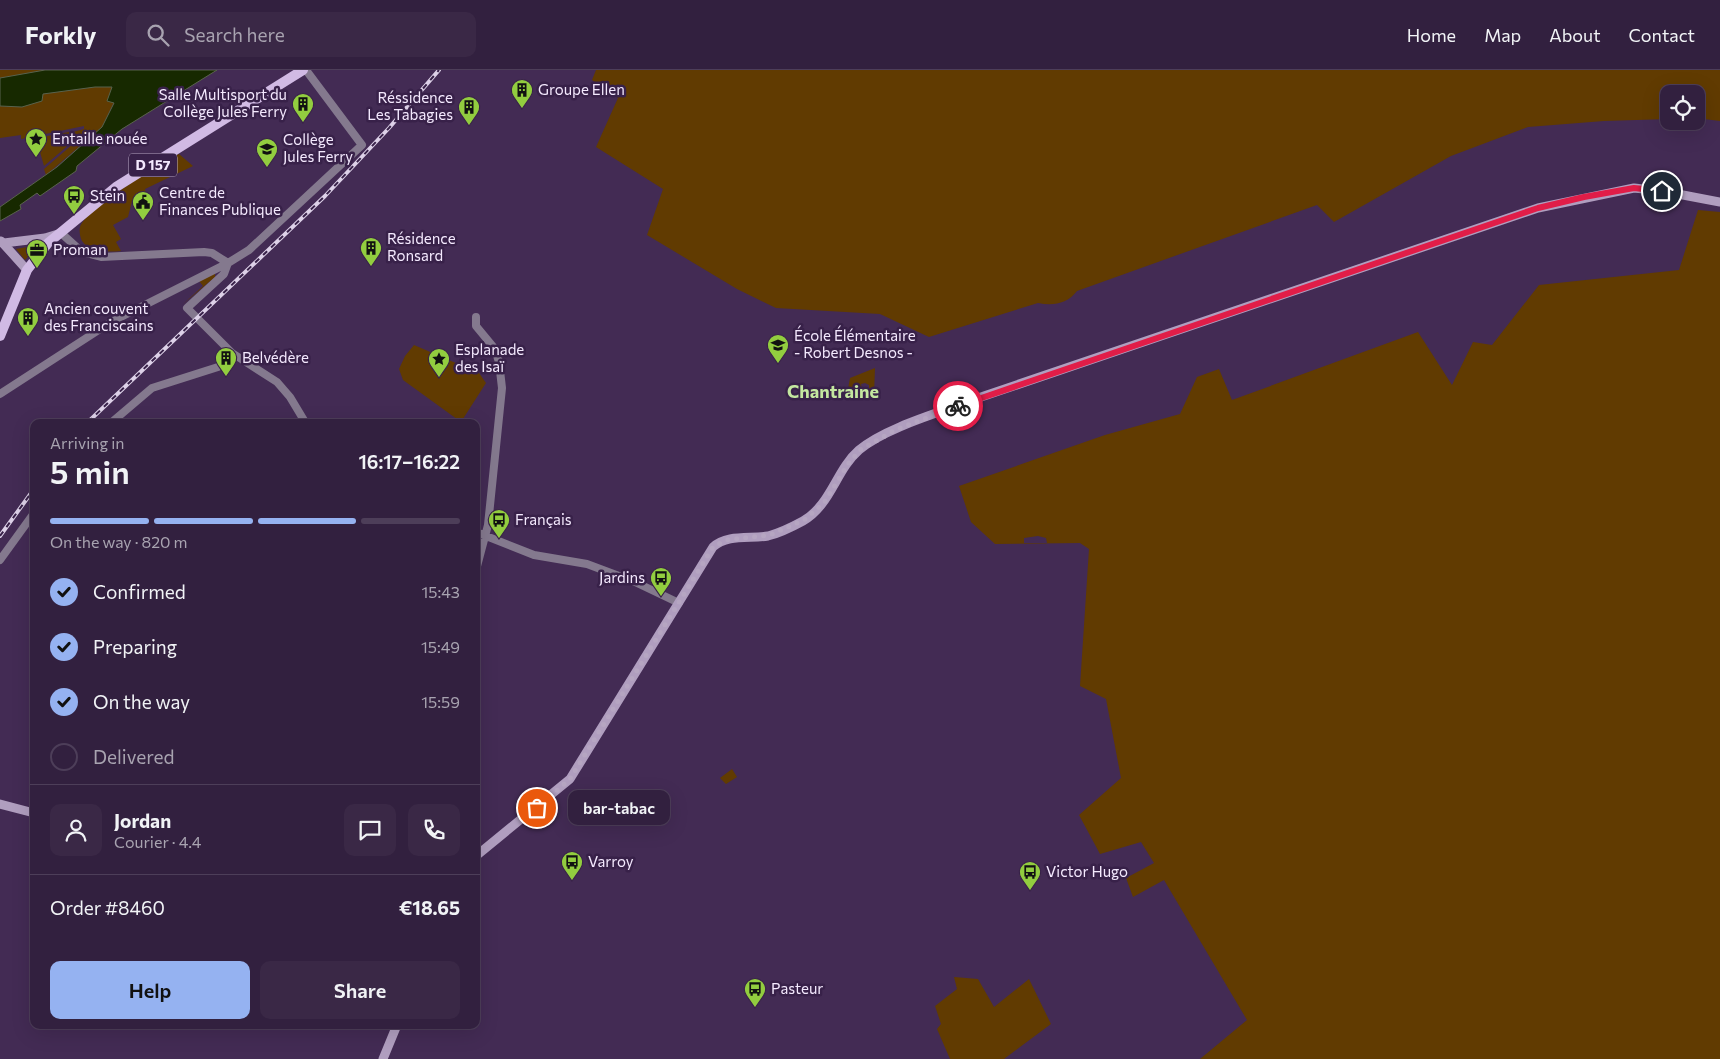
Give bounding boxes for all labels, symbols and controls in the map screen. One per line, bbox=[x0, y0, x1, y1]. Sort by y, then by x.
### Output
search box bbox=[126, 12, 476, 57]
text: Forkly bbox=[25, 20, 96, 49]
icon: search bbox=[144, 21, 172, 49]
text: Search here bbox=[184, 23, 285, 46]
text: Home bbox=[1407, 24, 1456, 46]
text: Map bbox=[1484, 24, 1521, 46]
text: About bbox=[1549, 24, 1601, 46]
text: Contact bbox=[1629, 24, 1695, 46]
building icon: Groupe Ellen bbox=[510, 78, 534, 109]
place label: Groupe Ellen bbox=[538, 80, 625, 98]
place label: Salle Multisport du Collège Jules Ferry bbox=[159, 85, 287, 120]
map controls bbox=[1660, 85, 1705, 130]
button: locate bbox=[1660, 85, 1705, 130]
place label: Réssidence Les Tabagies bbox=[367, 88, 453, 123]
building icon: Salle Multisport du Collège Jules Ferry bbox=[291, 92, 315, 123]
building icon: Réssidence Les Tabagies bbox=[457, 95, 481, 126]
place icon: Entaille nouée bbox=[24, 127, 48, 158]
place label: Entaille nouée bbox=[52, 129, 148, 147]
place label: Collège Jules Ferry bbox=[283, 130, 353, 165]
school or university icon: Collège Jules Ferry bbox=[255, 137, 279, 168]
road number: D 157 bbox=[129, 154, 177, 176]
pin bbox=[1641, 170, 1683, 212]
icon: home bbox=[1648, 177, 1676, 205]
place label: Centre de Finances Publique bbox=[159, 183, 281, 218]
bus stop icon: Stein bbox=[62, 184, 86, 215]
place label: Stein bbox=[90, 186, 125, 204]
public building icon: Centre de Finances Publique bbox=[131, 190, 155, 221]
place label: Résidence Ronsard bbox=[387, 229, 456, 264]
building icon: Résidence Ronsard bbox=[359, 236, 383, 267]
office icon: Proman bbox=[25, 238, 49, 269]
place label: Proman bbox=[53, 240, 107, 258]
place label: Ancien couvent des Franciscains bbox=[44, 299, 154, 334]
building icon: Ancien couvent des Franciscains bbox=[16, 306, 40, 337]
place label: École Élémentaire - Robert Desnos - bbox=[794, 325, 916, 361]
school or university icon: École Élémentaire - Robert Desnos - bbox=[766, 333, 790, 364]
place label: Esplanade des Isaï bbox=[455, 340, 524, 375]
building icon: Belvédère bbox=[214, 346, 238, 377]
place icon: Esplanade des Isaï bbox=[427, 347, 451, 378]
place label: Belvédère bbox=[242, 348, 309, 366]
district label: Chantraine bbox=[787, 380, 879, 402]
courier bbox=[933, 381, 983, 431]
icon: bike bbox=[944, 392, 972, 420]
text: Arriving in bbox=[50, 433, 124, 452]
text: 16:17–16:22 bbox=[358, 450, 460, 473]
text: 5 min bbox=[50, 451, 130, 491]
bus stop icon: Français bbox=[487, 508, 511, 539]
place label: Français bbox=[515, 510, 572, 528]
text: On the way · 820 m bbox=[50, 532, 188, 551]
bus stop icon: Jardins bbox=[649, 566, 673, 597]
place label: Jardins bbox=[599, 568, 645, 586]
icon: check bbox=[50, 578, 78, 606]
text: Confirmed bbox=[93, 580, 186, 603]
text: 15:43 bbox=[421, 582, 460, 601]
icon: check bbox=[50, 633, 78, 661]
text: Preparing bbox=[93, 635, 177, 658]
text: 15:49 bbox=[421, 637, 460, 656]
icon: check bbox=[50, 688, 78, 716]
text: On the way bbox=[93, 690, 190, 713]
text: 15:59 bbox=[421, 692, 460, 711]
text: Delivered bbox=[93, 745, 174, 768]
pin bbox=[516, 787, 558, 829]
callout: bar-tabac bbox=[567, 790, 670, 826]
icon: bag bbox=[523, 794, 551, 822]
text: bar-tabac bbox=[583, 798, 655, 817]
button: person bbox=[50, 804, 102, 856]
button: chat bbox=[344, 804, 396, 856]
button: phone bbox=[408, 804, 460, 856]
text: Jordan bbox=[114, 809, 171, 832]
text: Courier · 4.4 bbox=[114, 832, 201, 851]
bus stop icon: Varroy bbox=[560, 850, 584, 881]
place label: Varroy bbox=[588, 852, 634, 870]
bus stop icon: Victor Hugo bbox=[1018, 860, 1042, 891]
place label: Victor Hugo bbox=[1046, 862, 1128, 880]
text: Order #8460 bbox=[50, 896, 165, 919]
text: €18.65 bbox=[399, 896, 460, 919]
button: Help bbox=[50, 961, 250, 1019]
button: Share bbox=[260, 961, 460, 1019]
bus stop icon: Pasteur bbox=[743, 977, 767, 1008]
place label: Pasteur bbox=[771, 979, 823, 997]

